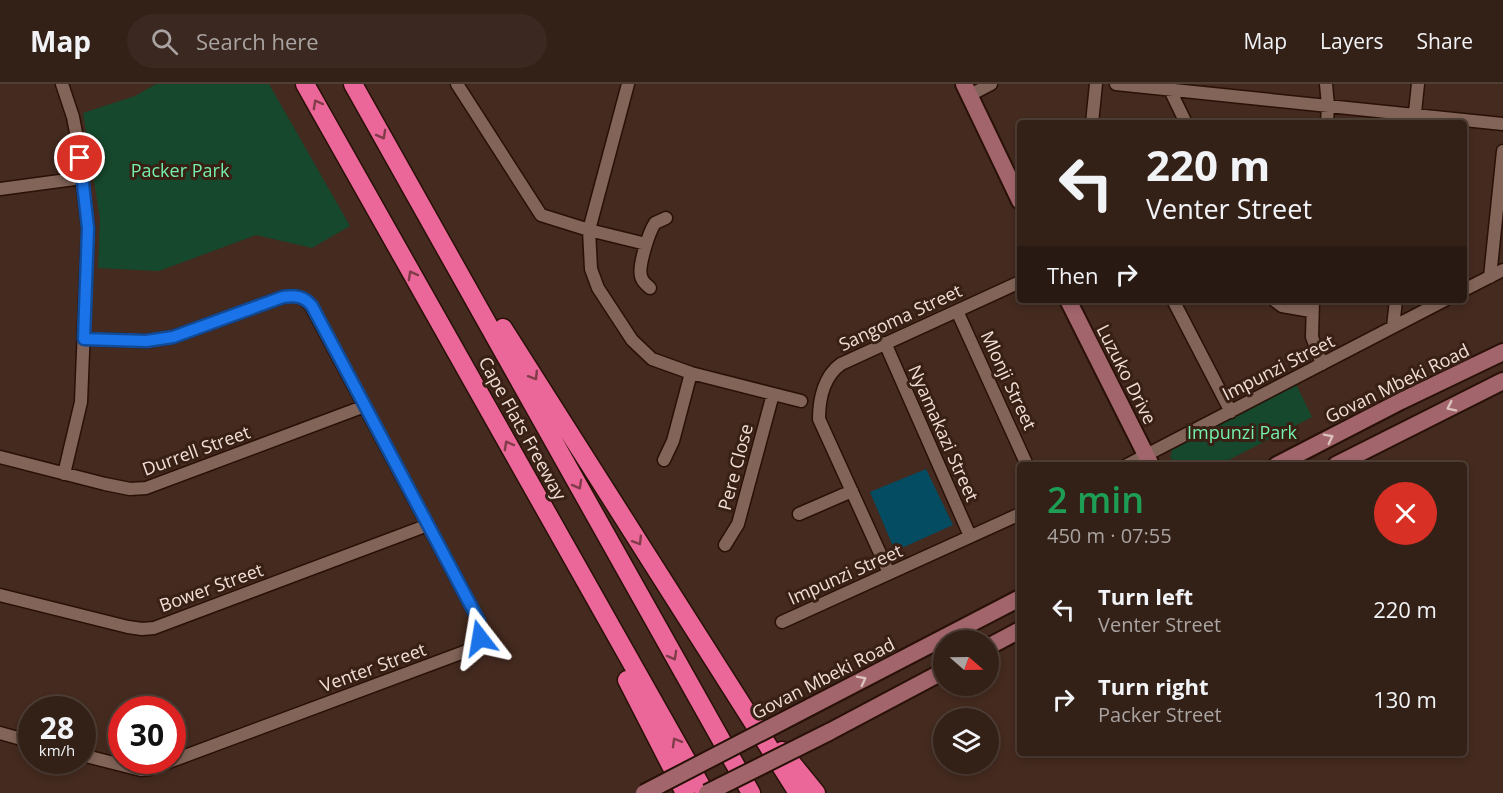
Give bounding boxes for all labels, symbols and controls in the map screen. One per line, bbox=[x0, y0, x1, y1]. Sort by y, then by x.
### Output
search box bbox=[127, 14, 547, 68]
text: Map bbox=[30, 22, 91, 60]
icon: search bbox=[148, 25, 181, 58]
text: Search here bbox=[196, 26, 319, 56]
text: Map bbox=[1244, 27, 1287, 55]
text: Layers bbox=[1320, 27, 1384, 55]
text: Share bbox=[1417, 27, 1473, 55]
one-way arrow bbox=[313, 100, 324, 111]
one-way arrow bbox=[375, 129, 386, 139]
pin bbox=[54, 132, 105, 183]
text: 220 m bbox=[1146, 136, 1270, 193]
icon: arrive bbox=[63, 141, 96, 174]
icon: left bbox=[1047, 144, 1125, 222]
park label: Packer Park bbox=[131, 158, 230, 182]
text: Venter Street bbox=[1146, 190, 1312, 227]
icon: right bbox=[1110, 258, 1143, 291]
text: Then bbox=[1047, 260, 1098, 290]
one-way arrow bbox=[408, 270, 419, 281]
street label: Sangoma Street bbox=[835, 278, 965, 356]
street label: Luzuko Drive bbox=[1092, 320, 1162, 428]
street label: Mlonji Street bbox=[976, 327, 1042, 433]
street label: Impunzi Street bbox=[1218, 328, 1338, 406]
street label: Govan Mbeki Road bbox=[1321, 338, 1473, 428]
street label: Cape Flats Freeway bbox=[474, 352, 573, 505]
street label: Nyamakazi Street bbox=[903, 361, 985, 505]
one-way arrow bbox=[526, 370, 538, 380]
one-way arrow bbox=[1446, 400, 1457, 411]
street label: Durrell Street bbox=[139, 419, 253, 481]
park label: Impunzi Park bbox=[1187, 420, 1298, 444]
street label: Pere Close bbox=[712, 421, 758, 513]
one-way arrow bbox=[1323, 434, 1333, 445]
one-way arrow bbox=[504, 440, 515, 451]
text: 2 min bbox=[1047, 475, 1144, 524]
one-way arrow bbox=[571, 479, 582, 489]
button: close bbox=[1374, 482, 1437, 545]
text: 450 m · 07:55 bbox=[1047, 522, 1172, 549]
one-way arrow bbox=[631, 534, 642, 545]
street label: Impunzi Street bbox=[784, 538, 906, 610]
street label: Bower Street bbox=[156, 557, 266, 617]
text: Turn left bbox=[1098, 581, 1193, 611]
icon: left bbox=[1047, 593, 1080, 626]
text: 220 m bbox=[1373, 594, 1437, 624]
position arrow bbox=[448, 606, 512, 670]
text: Venter Street bbox=[1098, 611, 1221, 638]
north arrow bbox=[933, 630, 999, 696]
map controls bbox=[933, 630, 999, 774]
street label: Govan Mbeki Road bbox=[747, 632, 899, 724]
street label: Venter Street bbox=[317, 637, 429, 697]
one-way arrow bbox=[666, 649, 678, 660]
text: Turn right bbox=[1098, 671, 1209, 701]
one-way arrow bbox=[855, 676, 866, 687]
icon: right bbox=[1047, 683, 1080, 716]
text: 130 m bbox=[1373, 684, 1437, 714]
speed limit sign: 30 bbox=[108, 696, 186, 774]
text: Packer Street bbox=[1098, 701, 1222, 728]
text: 28 bbox=[40, 707, 74, 748]
button: layers bbox=[933, 708, 999, 774]
one-way arrow bbox=[672, 738, 684, 748]
text: km/h bbox=[39, 740, 75, 760]

